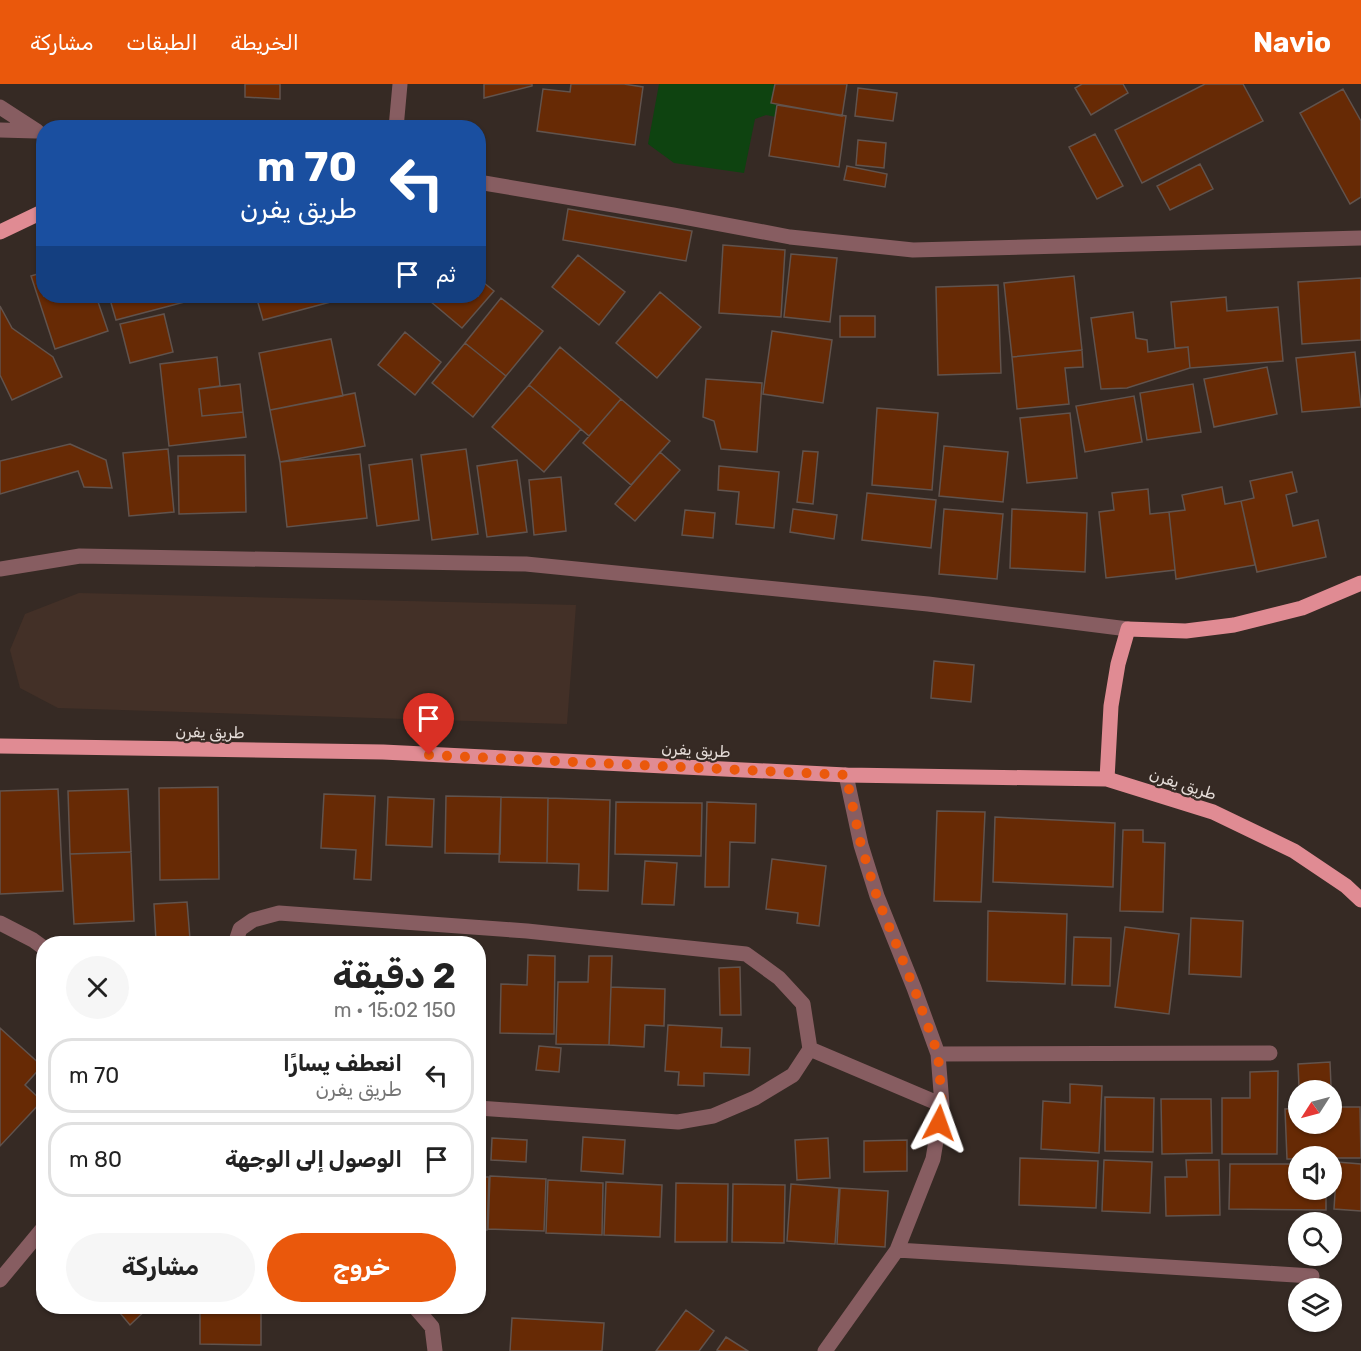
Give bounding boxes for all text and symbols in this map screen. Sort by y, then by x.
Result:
text: Navio [1253,26,1331,59]
text: مشاركة [30,30,93,55]
text: الطبقات [126,30,198,55]
text: الخريطة [231,30,299,55]
text: 70 m [257,142,357,192]
icon: left [378,144,456,222]
text: طريق يفرن [240,193,357,225]
icon: arrive [391,258,424,291]
text: ثم [436,261,456,288]
pin [403,693,454,755]
icon: arrive [412,702,445,735]
street label: طريق يفرن [175,722,245,743]
street label: طريق يفرن [661,739,731,762]
street label: طريق يفرن [1147,764,1219,805]
text: 2 دقيقة [332,954,456,997]
button: close [66,956,129,1019]
text: 150 m · 15:02 [334,998,456,1022]
text: انعطف يسارًا [283,1050,402,1077]
icon: left [420,1059,453,1092]
text: 70 m [69,1062,119,1089]
text: طريق يفرن [315,1077,402,1101]
north arrow [1288,1080,1342,1134]
map controls [1288,1080,1342,1332]
position arrow [907,1091,971,1155]
icon: arrive [420,1143,453,1176]
text: 80 m [69,1146,122,1173]
text: الوصول إلى الوجهة [225,1146,402,1173]
button: sound [1288,1146,1342,1200]
button: search [1288,1212,1342,1266]
button: مشاركة [66,1233,255,1302]
button: خروج [267,1233,456,1302]
button: layers [1288,1278,1342,1332]

